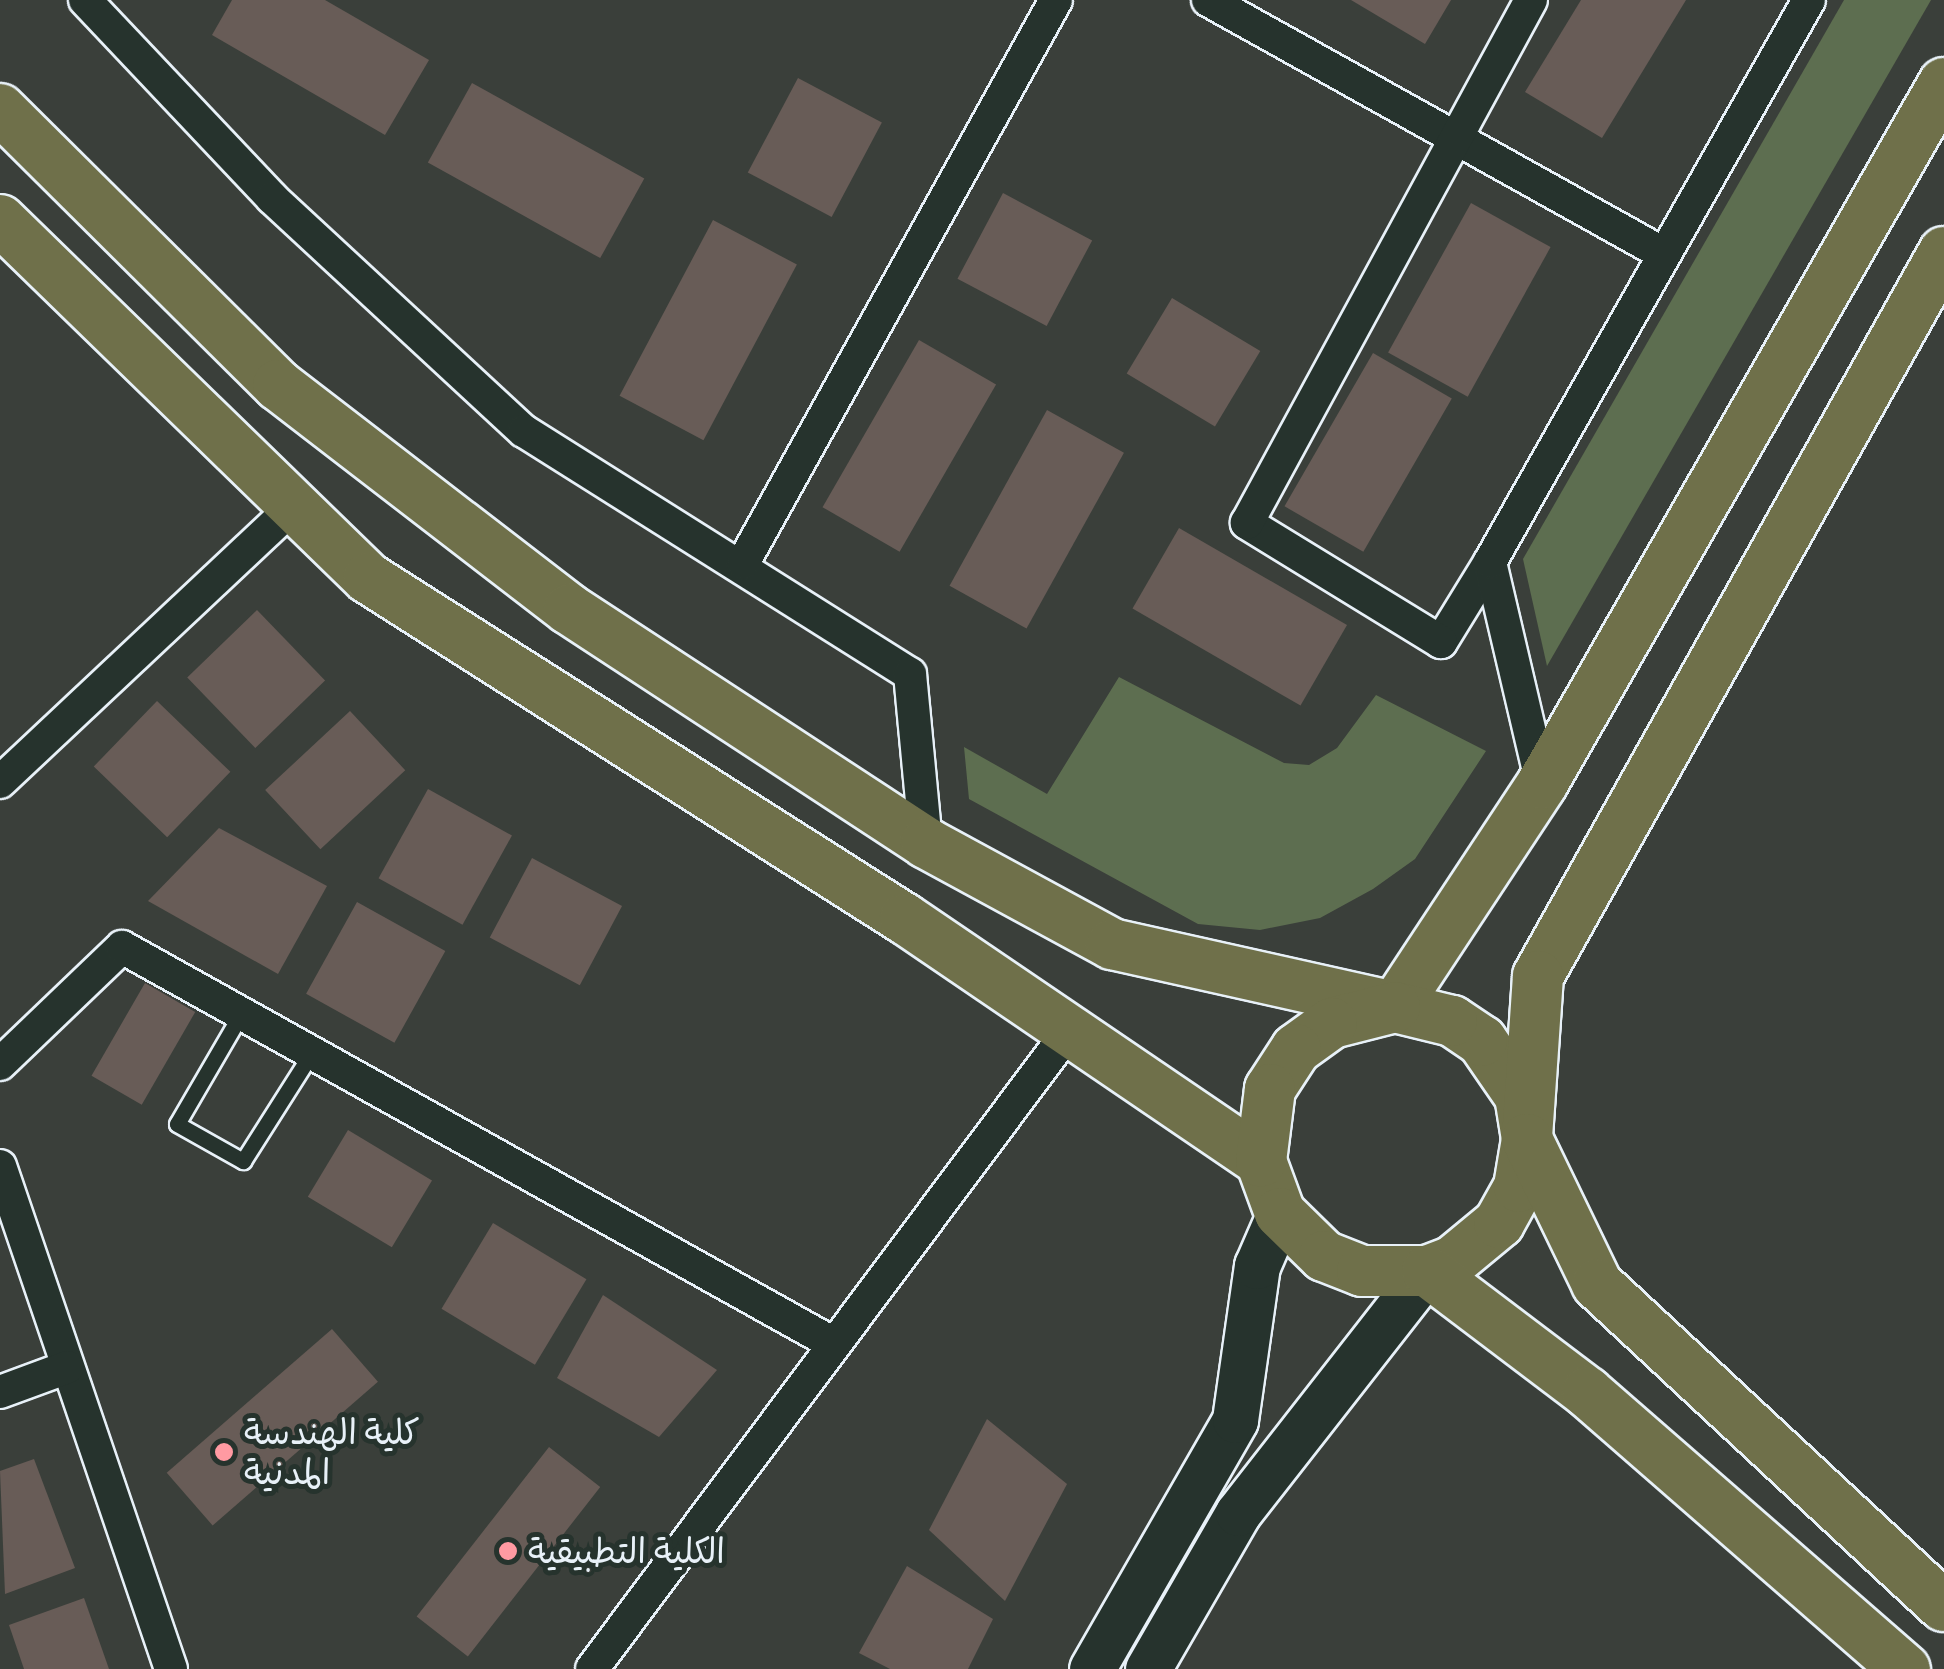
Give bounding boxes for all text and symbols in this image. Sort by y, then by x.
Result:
place label: كلية الهندسة المدنية [244,1411,420,1493]
marker: كلية الهندسة المدنية [213,1441,235,1463]
place label: الكلية التطبيقية [528,1530,725,1572]
marker: الكلية التطبيقية [497,1540,519,1562]

